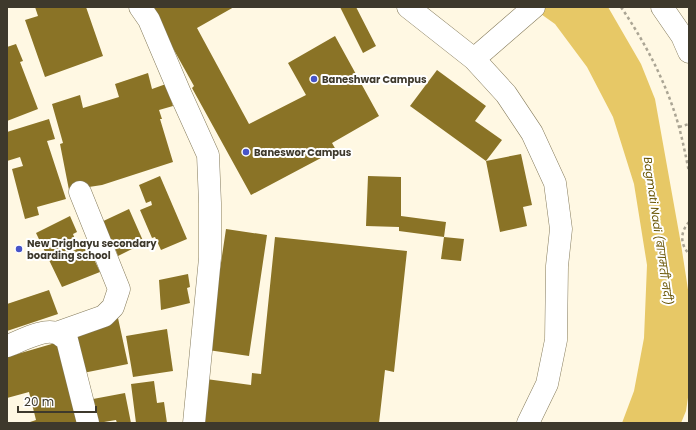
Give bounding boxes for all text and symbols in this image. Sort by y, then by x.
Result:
place label: Baneshwar Campus [322,72,427,87]
marker: Baneshwar Campus [309,74,319,84]
place label: Baneswor Campus [254,145,352,160]
marker: Baneswor Campus [241,147,251,157]
water label: Bagmati Nadi (बागमती नदी) [640,156,676,306]
place label: New Drighayu secondary boarding school [27,236,157,263]
marker: New Drighayu secondary boarding school [14,244,24,254]
scale bar [18,388,96,414]
text: 20 m [24,393,54,410]

